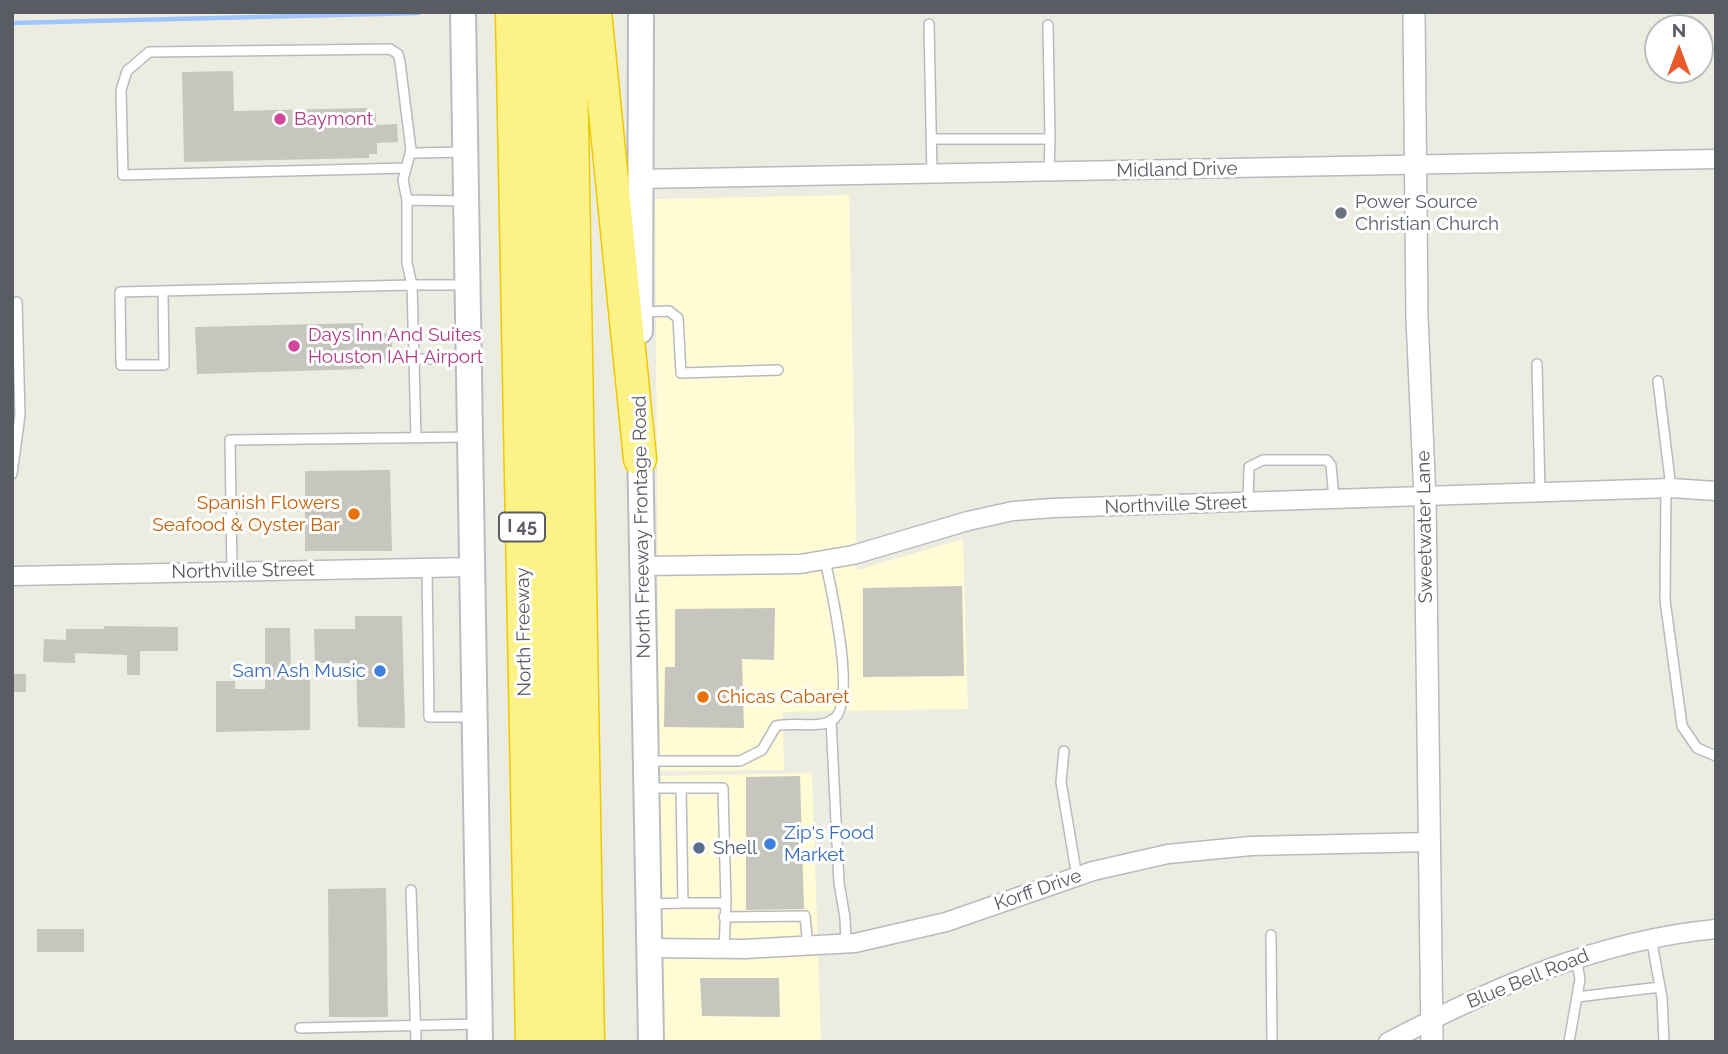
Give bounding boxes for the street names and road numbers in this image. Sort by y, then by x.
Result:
street label: Midland Drive [1116,158,1238,182]
street label: North Freeway Frontage Road [628,395,656,659]
street label: Sweetwater Lane [1412,450,1438,604]
street label: Northville Street [1104,491,1248,519]
road number: I 45 [499,512,545,542]
street label: Northville Street [171,558,315,584]
street label: North Freeway [511,567,537,697]
street label: Korff Drive [991,864,1085,916]
street label: Blue Bell Road [1464,944,1592,1014]

